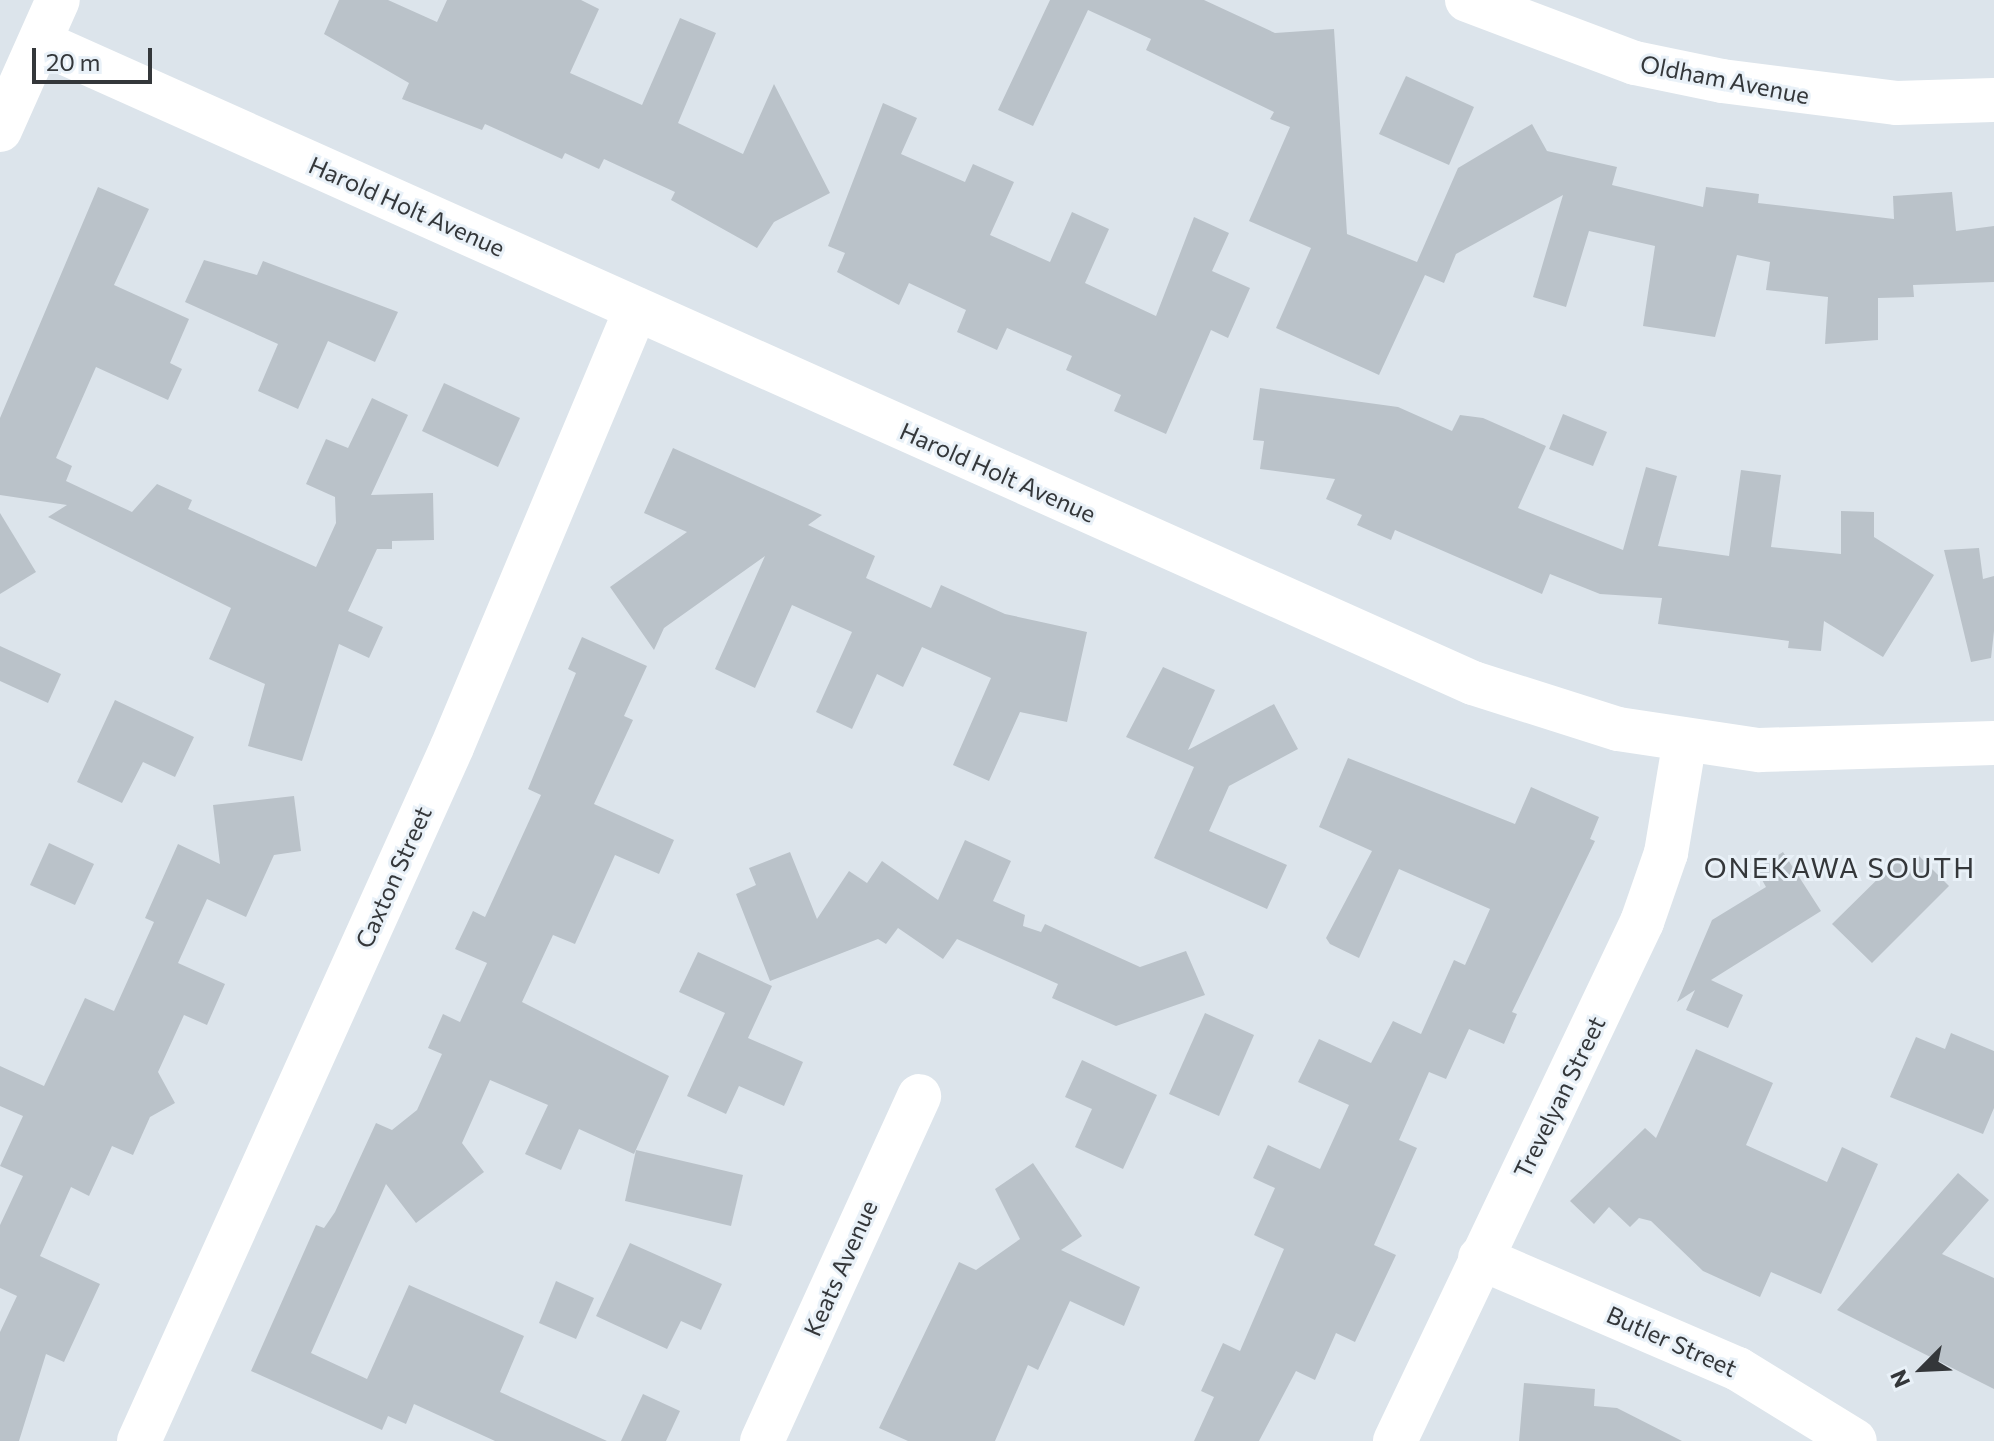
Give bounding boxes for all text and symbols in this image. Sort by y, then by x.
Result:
scale bar [36,32,156,82]
text: 20 m [46,47,100,76]
street label: Oldham Avenue [1638,49,1812,109]
street label: Harold Holt Avenue [305,150,509,262]
street label: Harold Holt Avenue [896,416,1100,528]
street label: Caxton Street [349,802,437,952]
district label: ONEKAWA SOUTH [1704,850,1976,884]
street label: Trevelyan Street [1507,1011,1611,1183]
street label: Keats Avenue [797,1196,883,1340]
street label: Butler Street [1602,1299,1742,1383]
north arrow [1882,1329,1962,1409]
text: N [1884,1366,1915,1392]

